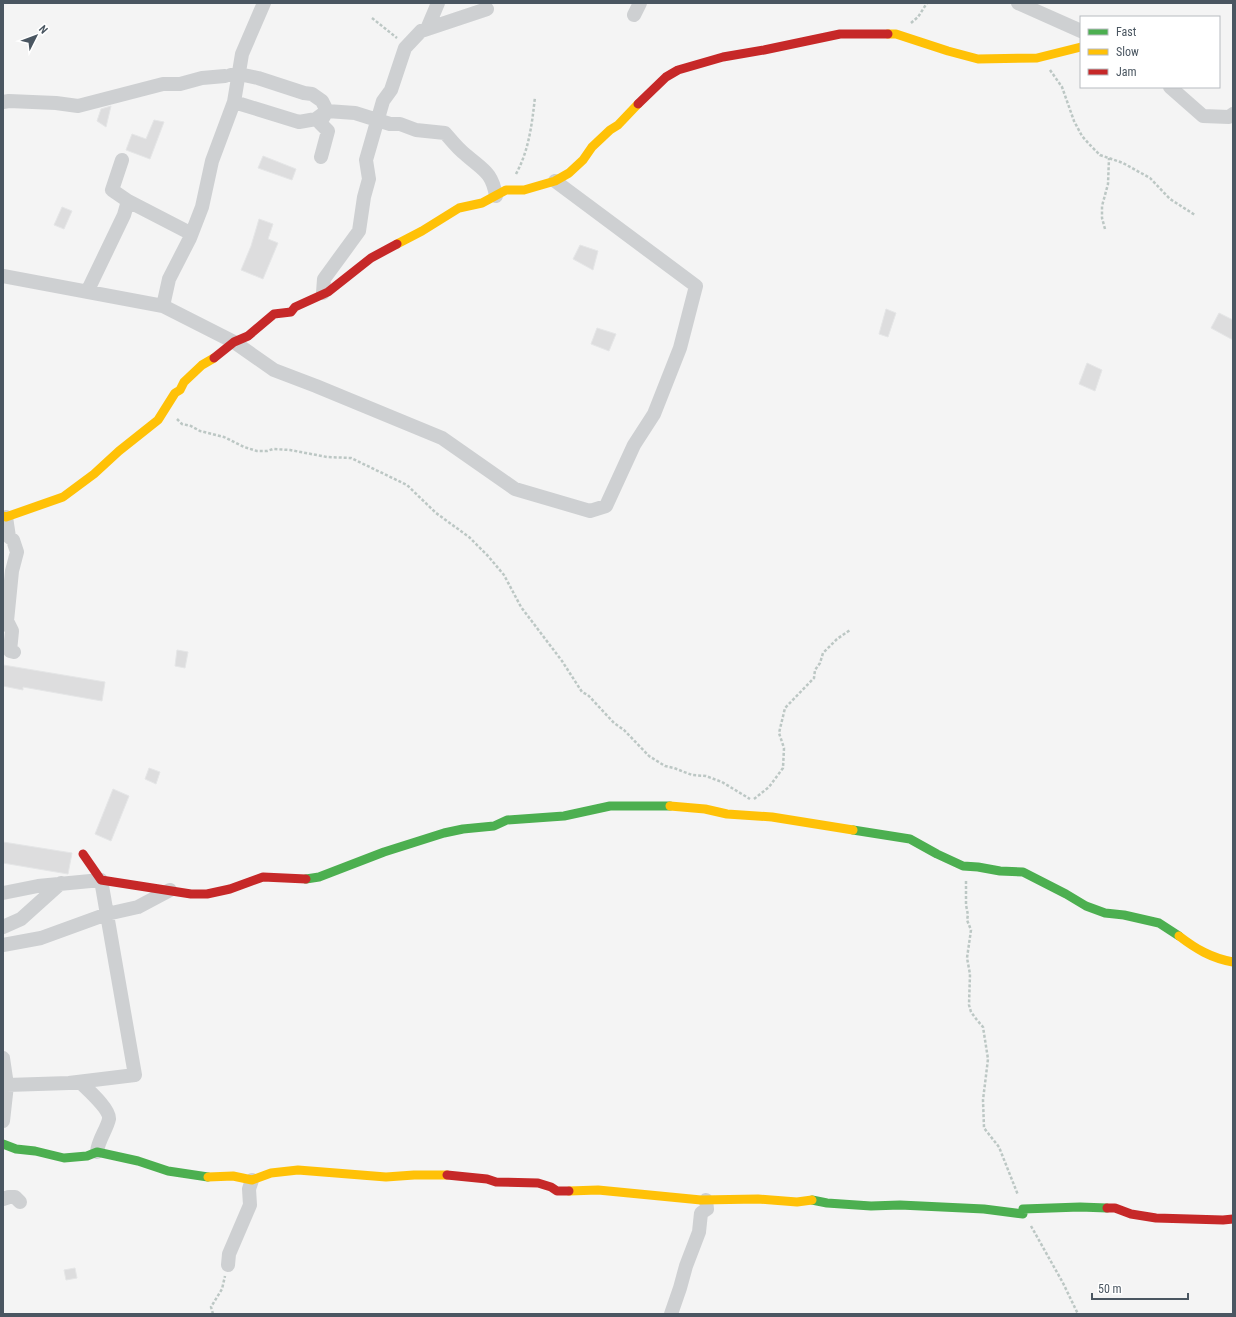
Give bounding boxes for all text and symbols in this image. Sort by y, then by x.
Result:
north arrow [16,16,56,56]
legend [1080,16,1220,88]
text: N [36,23,50,37]
text: Fast [1116,25,1137,39]
text: Slow [1116,45,1139,59]
text: Jam [1116,65,1137,79]
scale bar [1092,1275,1188,1301]
text: 50 m [1098,1282,1122,1296]

